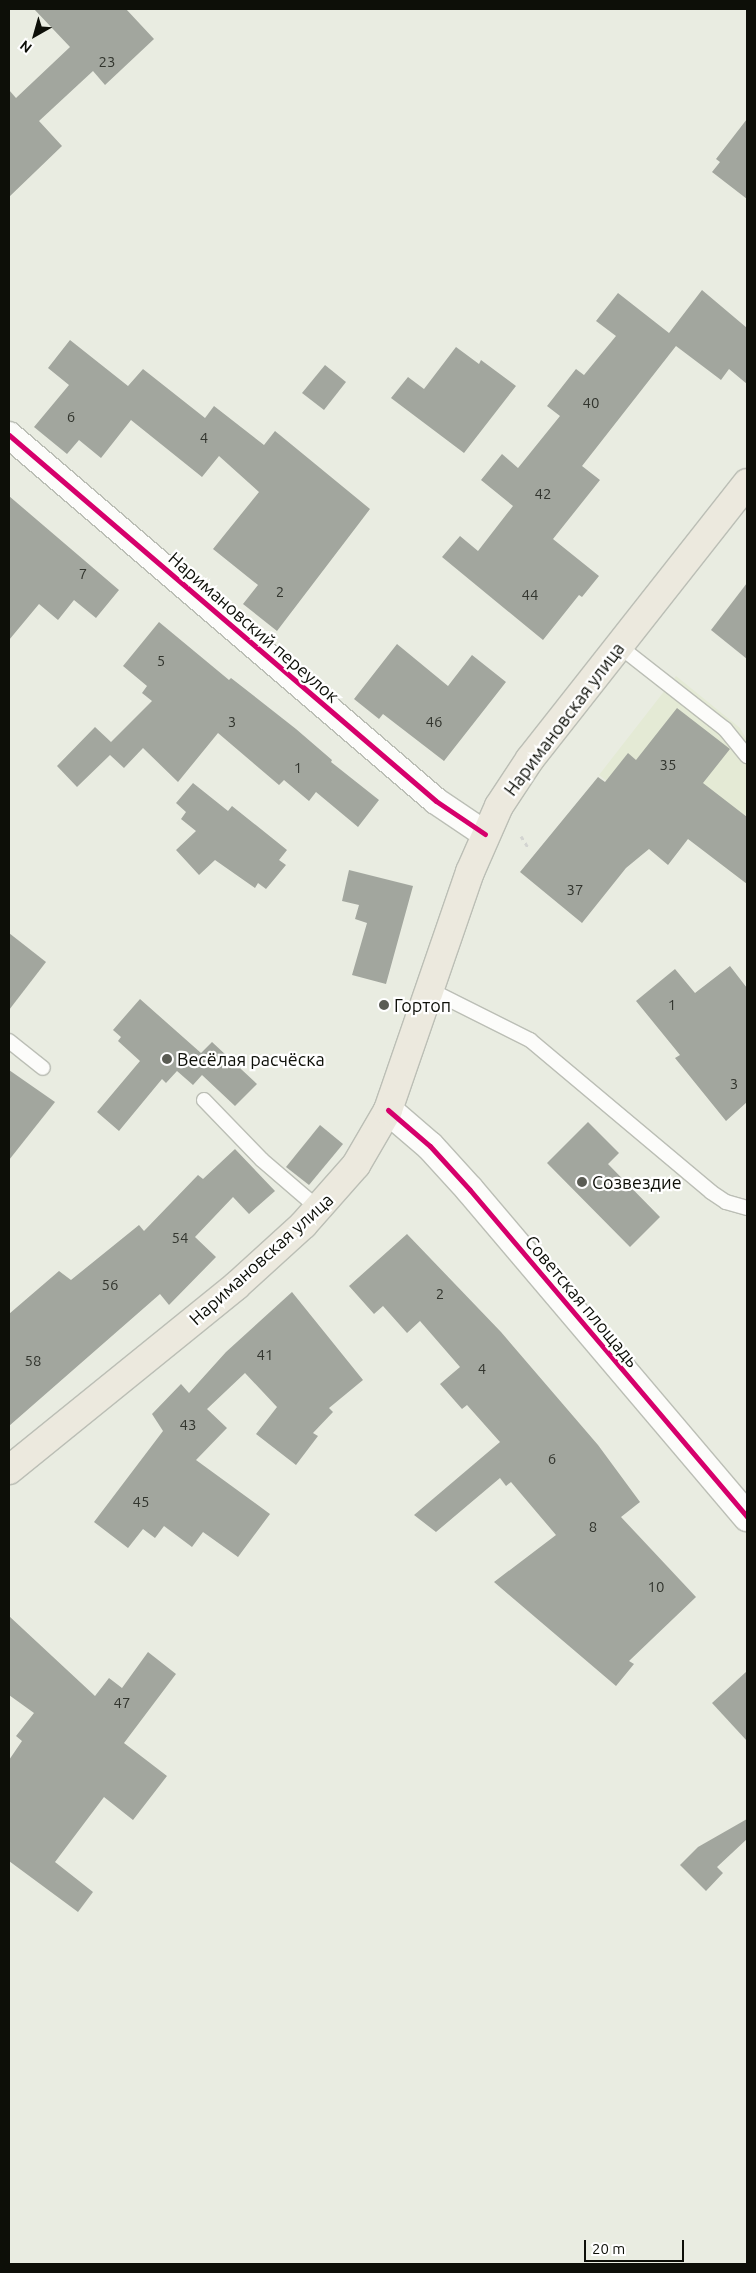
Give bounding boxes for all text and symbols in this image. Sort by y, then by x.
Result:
north arrow [10,10,60,60]
text: N [17,37,35,56]
house number: 23 [99,53,115,71]
house number: 40 [583,394,599,412]
house number: 6 [67,408,75,426]
house number: 4 [200,429,208,447]
house number: 42 [535,485,551,503]
street label: Наримановский переулок [164,547,344,707]
house number: 7 [79,565,87,583]
house number: 2 [276,583,284,601]
house number: 44 [522,586,538,604]
street label: Наримановская улица [499,638,629,800]
house number: 5 [157,652,165,670]
house number: 3 [228,713,236,731]
house number: 46 [426,713,442,731]
house number: 35 [660,756,676,774]
house number: 1 [294,759,302,777]
house number: 37 [567,881,583,899]
place label: Гортоп [394,994,451,1016]
house number: 1 [668,996,676,1014]
marker: Гортоп [378,999,390,1011]
place label: Весёлая расчёска [177,1048,325,1070]
marker: Весёлая расчёска [161,1053,173,1065]
house number: 3 [730,1075,738,1093]
place label: Созвездие [592,1171,682,1193]
marker: Созвездие [576,1176,588,1188]
street label: Наримановская улица [185,1189,337,1329]
house number: 54 [172,1229,188,1247]
street label: Советская площадь [521,1231,643,1371]
house number: 56 [102,1276,118,1294]
house number: 2 [436,1285,444,1303]
house number: 41 [257,1346,273,1364]
house number: 58 [25,1352,41,1370]
house number: 4 [478,1360,486,1378]
house number: 43 [180,1416,196,1434]
house number: 6 [548,1450,556,1468]
house number: 45 [133,1493,149,1511]
house number: 8 [589,1518,597,1536]
house number: 10 [648,1578,664,1596]
house number: 47 [114,1694,130,1712]
scale bar [586,2230,686,2262]
text: 20 m [592,2240,625,2257]

